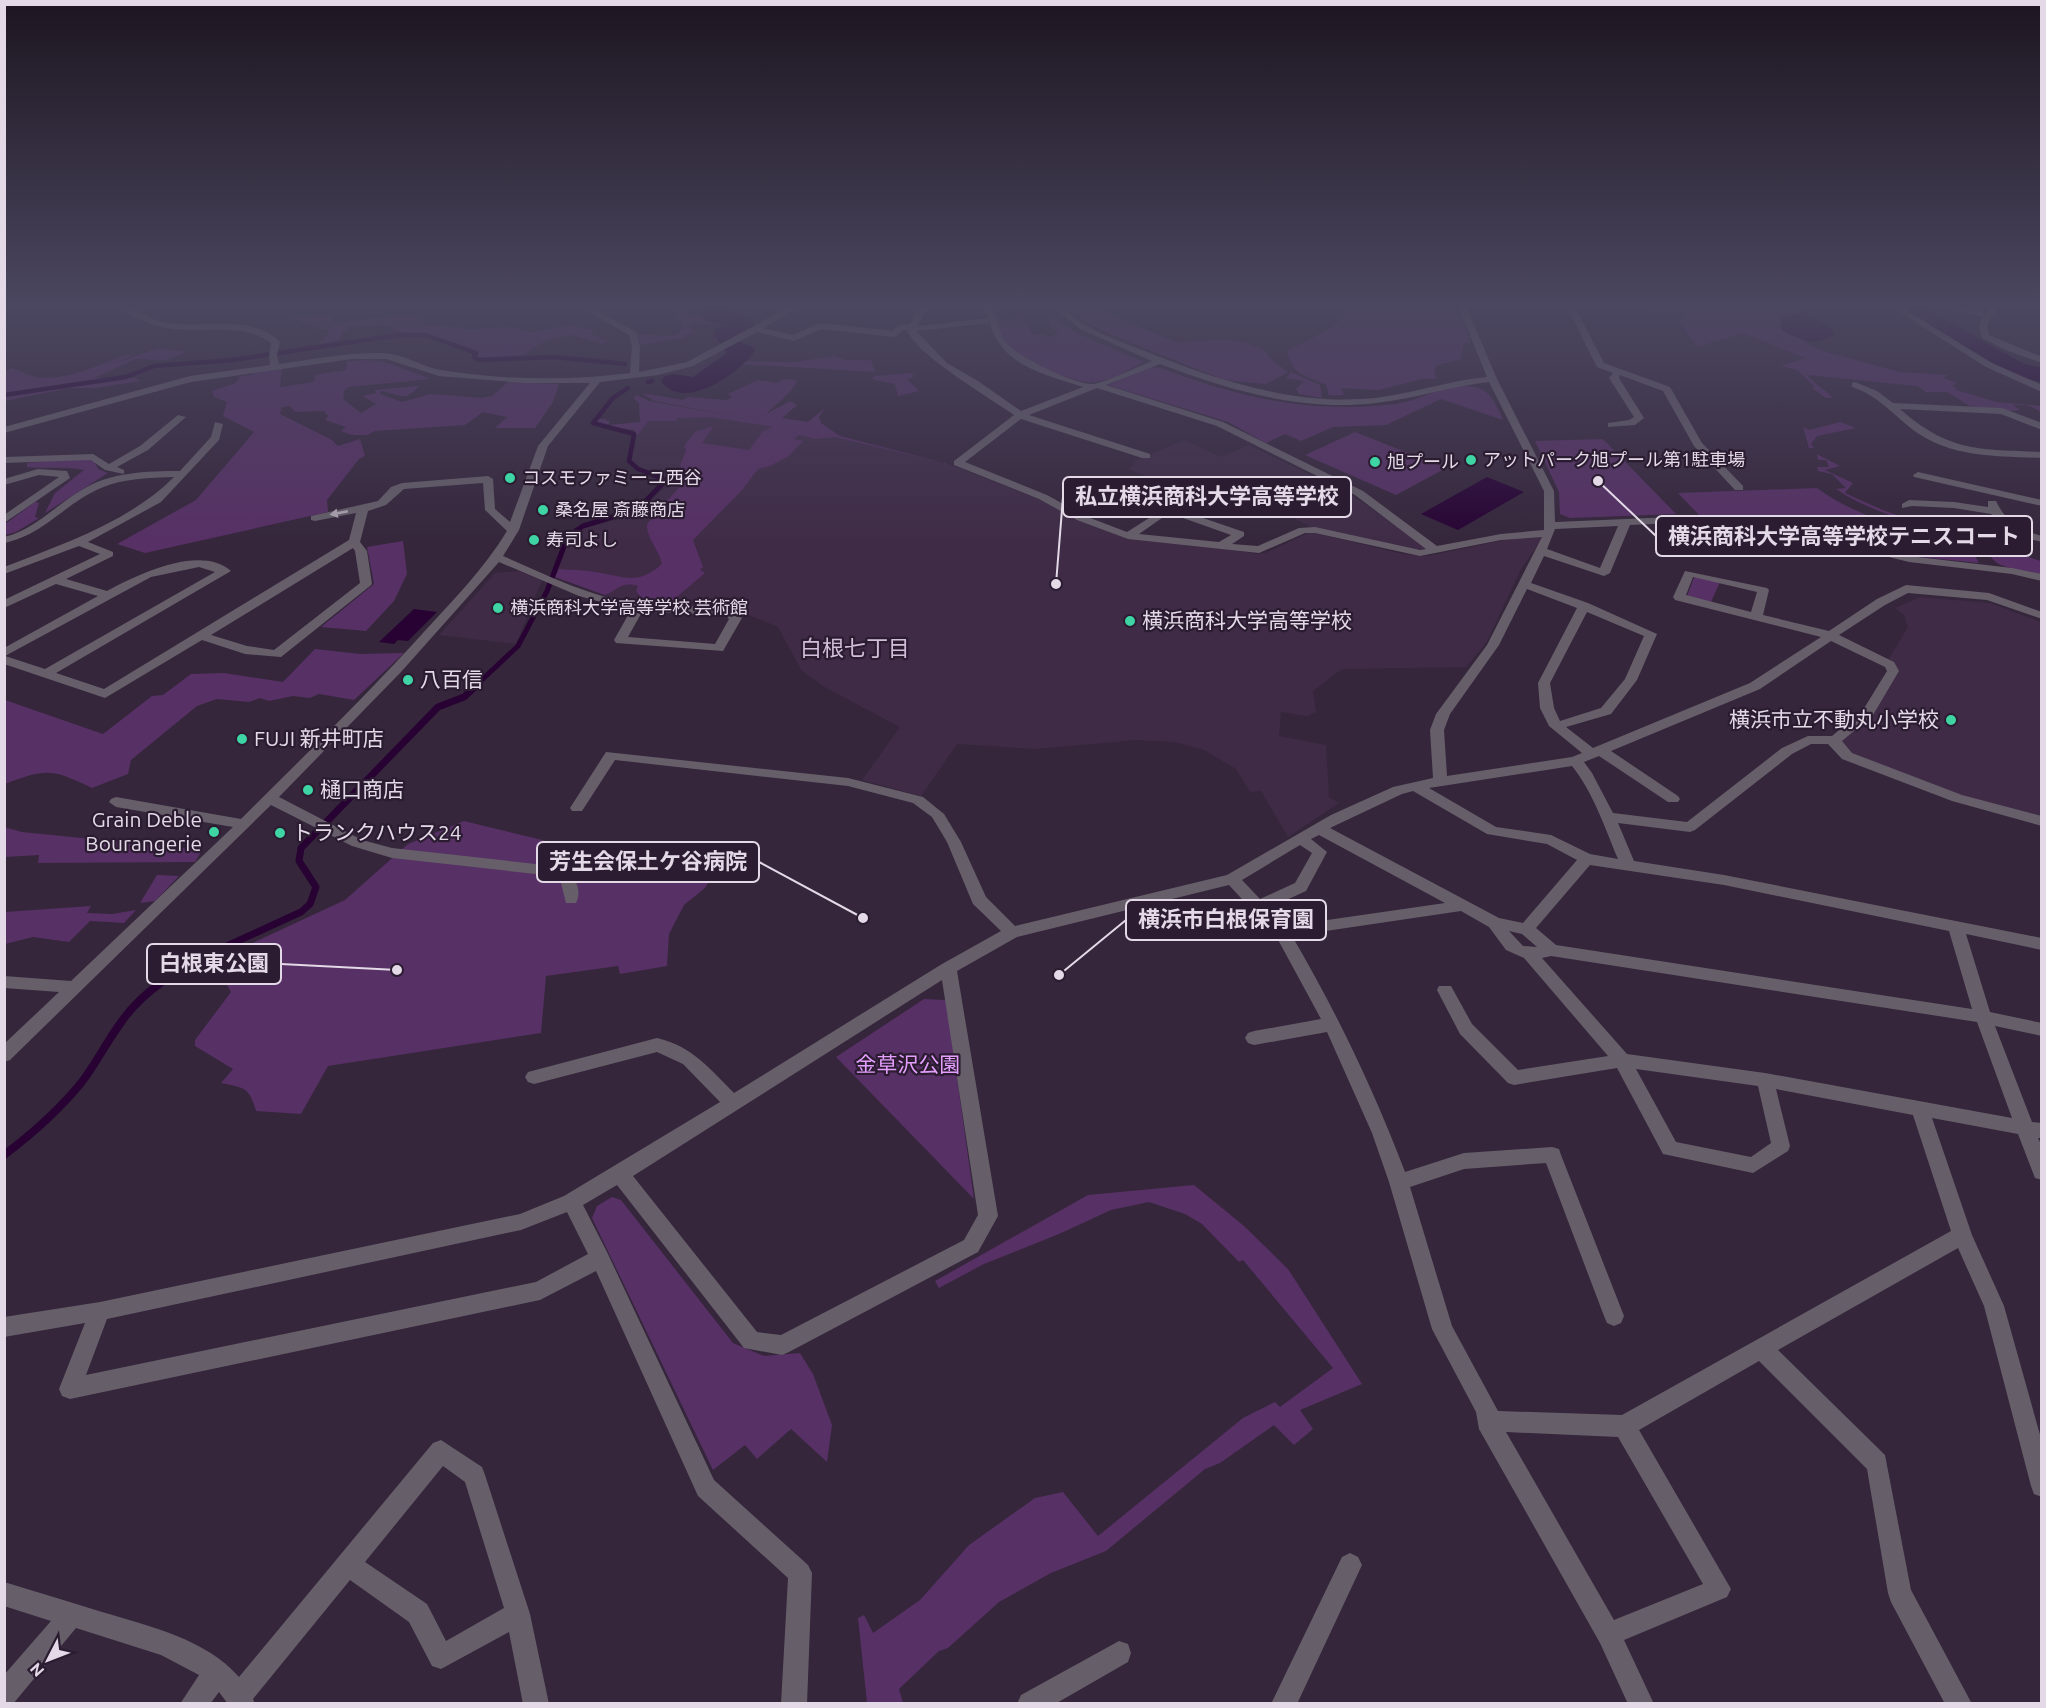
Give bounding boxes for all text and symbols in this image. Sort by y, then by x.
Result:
place label: アットパーク旭プール第1駐車場 [1483,449,1745,469]
place label: 旭プール [1387,451,1459,471]
marker: アットパーク旭プール第1駐車場 [1464,453,1478,467]
marker: 旭プール [1368,455,1382,469]
place label: コスモファミーユ西谷 [522,467,702,487]
marker: コスモファミーユ西谷 [503,471,517,485]
callout: 私立横浜商科大学高等学校 [1063,477,1351,517]
text: 私立横浜商科大学高等学校 [1075,483,1339,508]
place label: 桑名屋 斎藤商店 [555,499,685,519]
marker: 桑名屋 斎藤商店 [536,503,550,517]
one-way arrow [329,509,348,518]
callout: 横浜商科大学高等学校テニスコート [1656,516,2032,556]
text: 横浜商科大学高等学校テニスコート [1668,523,2020,548]
place label: 寿司よし [546,529,618,549]
marker: 寿司よし [527,533,541,547]
place label: 横浜商科大学高等学校 芸術館 [510,597,748,617]
marker: 横浜商科大学高等学校 芸術館 [491,601,505,615]
place label: 横浜商科大学高等学校 [1142,608,1352,632]
marker: 横浜商科大学高等学校 [1123,614,1137,628]
district label: 白根七丁目 [800,635,910,660]
place label: 八百信 [420,667,483,691]
marker: 八百信 [401,673,415,687]
place label: 横浜市立不動丸小学校 [1729,707,1939,731]
marker: 横浜市立不動丸小学校 [1944,713,1958,727]
place label: FUJI 新井町店 [254,726,384,750]
marker: FUJI 新井町店 [235,732,249,746]
place label: 樋口商店 [320,777,404,801]
marker: 樋口商店 [301,783,315,797]
place label: Grain Deble Bourangerie [85,807,202,855]
place label: トランクハウス24 [292,820,462,844]
marker: Grain Deble Bourangerie [207,825,221,839]
marker: トランクハウス24 [273,826,287,840]
callout: 芳生会保土ケ谷病院 [537,842,759,882]
text: 芳生会保土ケ谷病院 [549,848,747,873]
callout: 横浜市白根保育園 [1126,900,1326,940]
text: 横浜市白根保育園 [1138,906,1314,931]
callout: 白根東公園 [147,944,281,984]
text: 白根東公園 [159,950,269,975]
park label: 金草沢公園 [856,1052,961,1076]
north arrow [18,1630,78,1690]
text: N [26,1660,48,1680]

